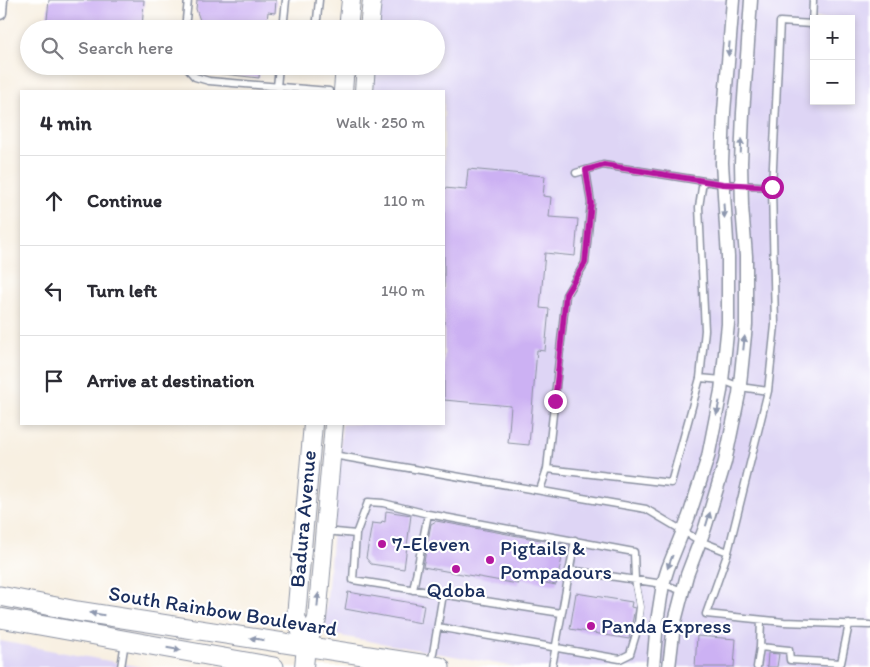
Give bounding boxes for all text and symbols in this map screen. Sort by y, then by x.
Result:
map controls [810,15,855,105]
button: + [810,15,855,60]
search box [20,20,445,75]
icon: search [38,34,66,62]
text: Search here [78,36,173,59]
one-way arrow [725,41,733,57]
button: − [810,60,855,105]
text: 4 min [40,110,92,135]
text: Walk · 250 m [336,113,425,132]
one-way arrow [738,138,746,154]
route start [761,176,784,199]
icon: ahead [40,187,68,215]
text: Continue [87,189,162,212]
text: 110 m [383,191,425,210]
one-way arrow [720,203,728,219]
icon: left [40,277,68,305]
text: Turn left [87,279,157,302]
text: 140 m [381,281,425,300]
one-way arrow [740,335,748,351]
icon: arrive [40,367,68,395]
text: Arrive at destination [87,369,254,392]
route end [544,390,567,413]
one-way arrow [714,400,722,415]
street label: Badura Avenue [284,449,321,589]
one-way arrow [704,511,712,526]
place label: 7-Eleven [392,531,470,556]
place label: Pigtails & Pompadours [500,535,612,584]
marker: 7-Eleven [376,538,388,550]
marker: Pigtails & Pompadours [484,554,496,566]
one-way arrow [666,555,673,570]
marker: Qdoba [450,563,462,575]
place label: Qdoba [427,577,485,602]
street label: South Rainbow Boulevard [107,580,340,641]
one-way arrow [315,592,323,608]
one-way arrow [88,610,104,618]
place label: Panda Express [601,613,731,638]
marker: Panda Express [585,620,597,632]
one-way arrow [249,635,265,643]
one-way arrow [166,646,182,654]

